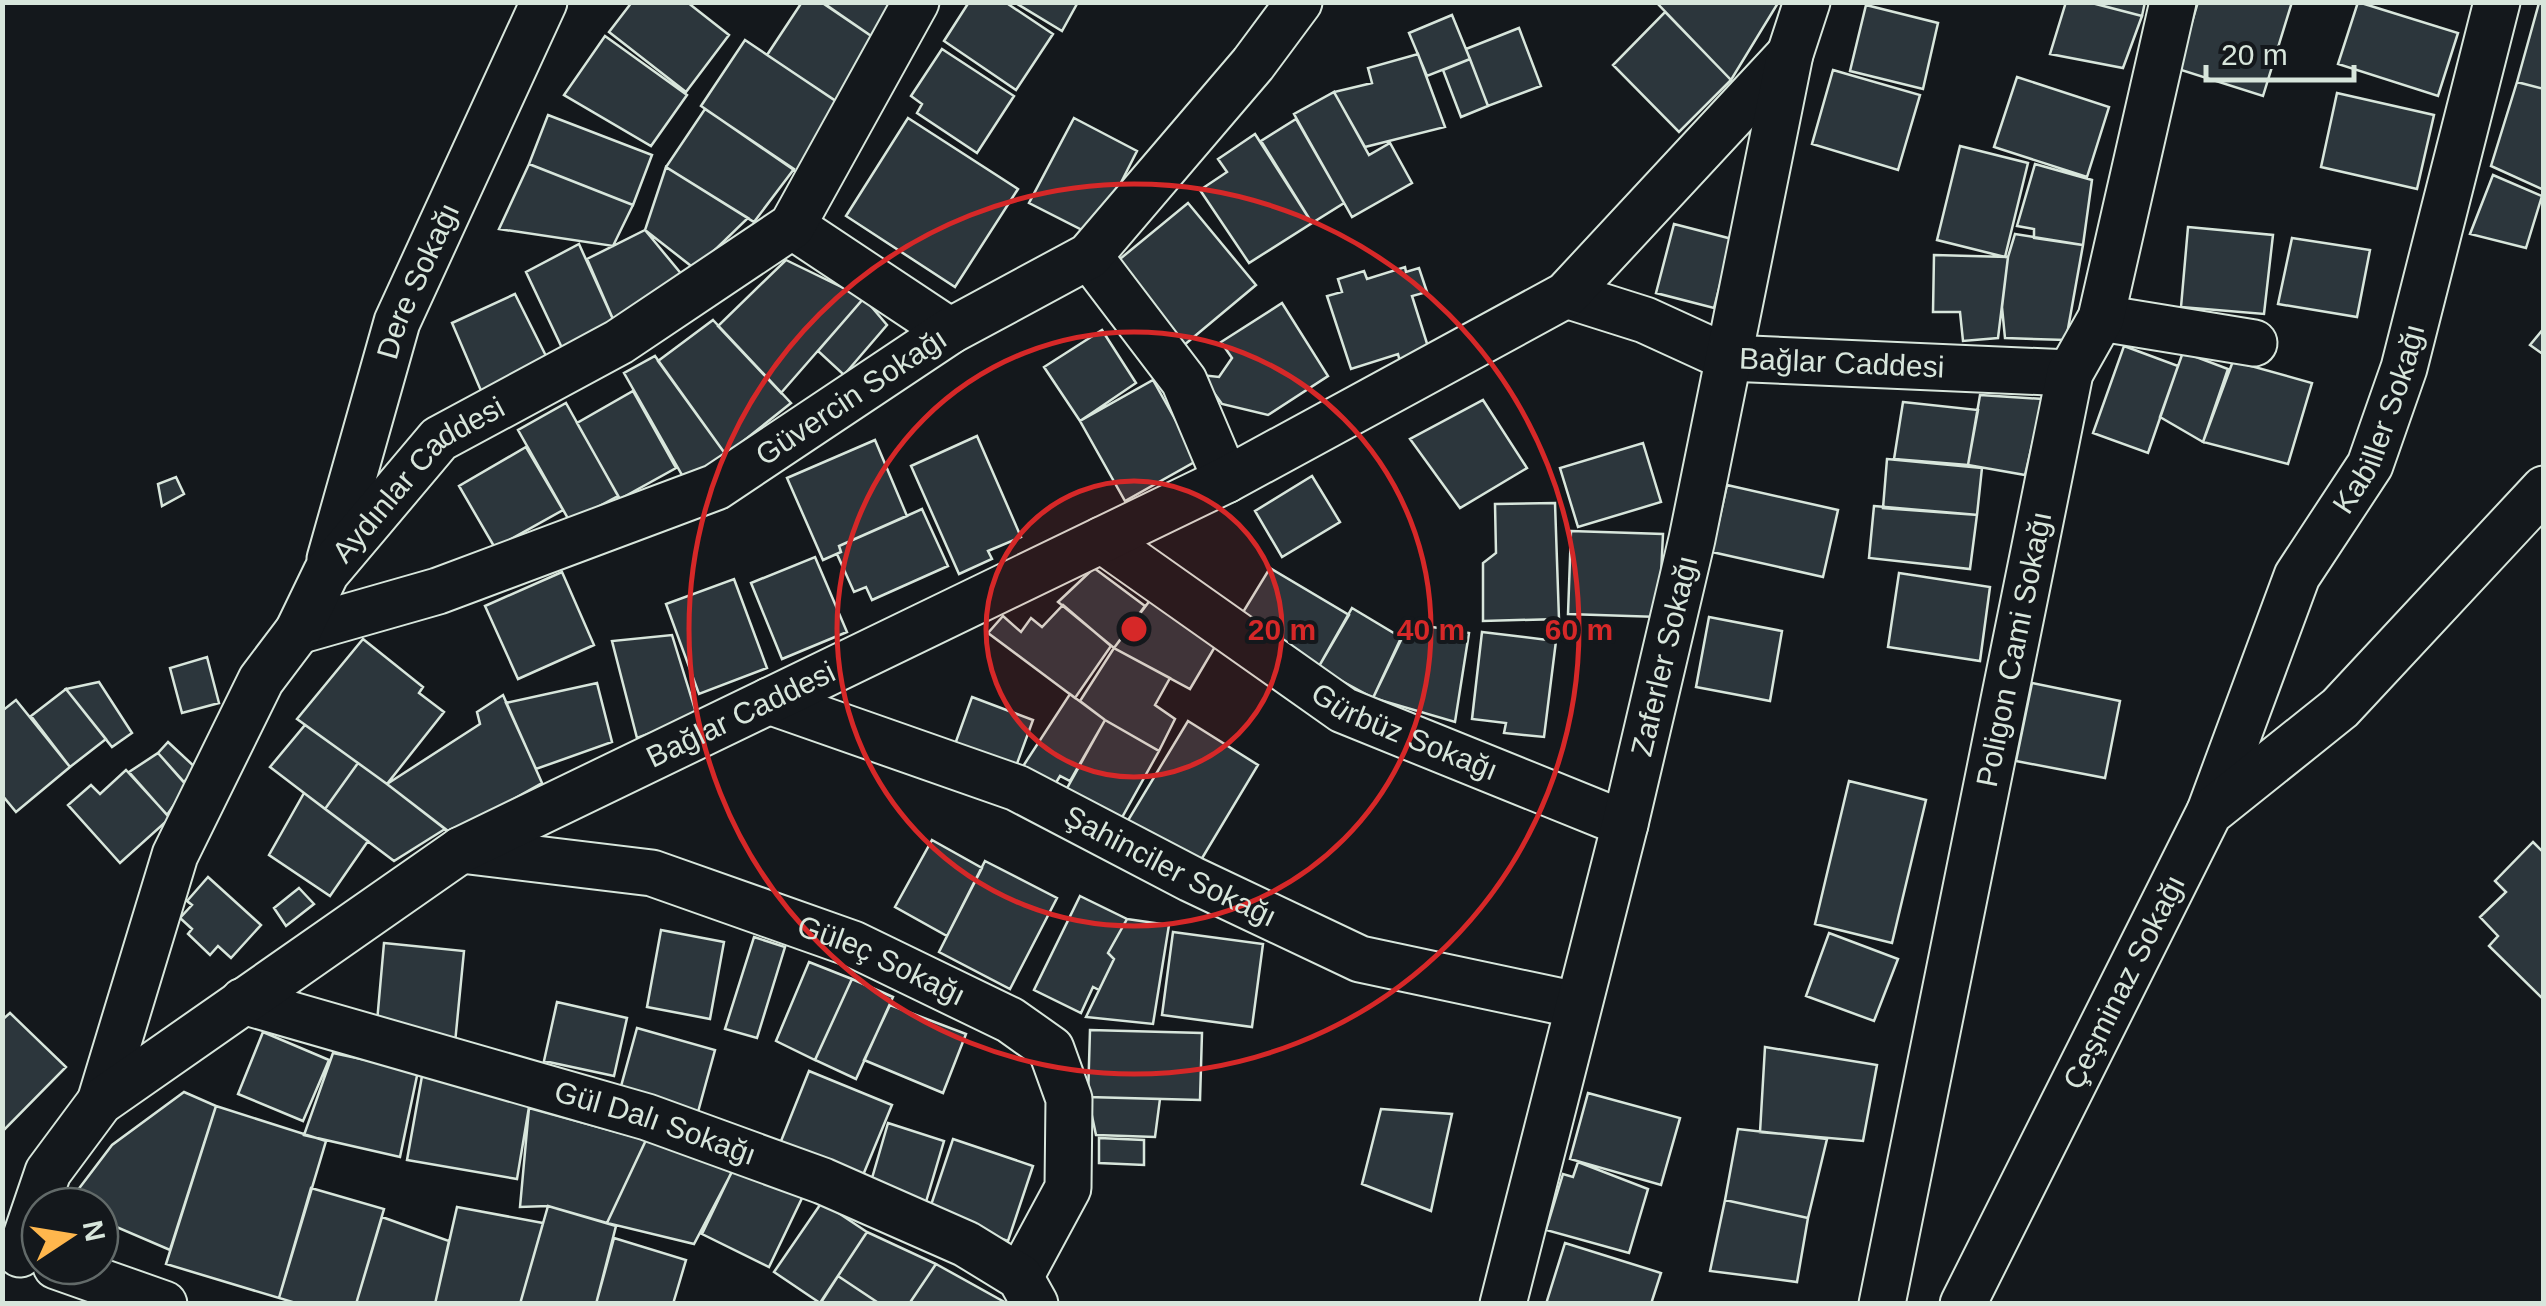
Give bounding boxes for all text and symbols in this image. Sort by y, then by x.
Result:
scale bar [2206,20,2354,82]
text: 20 m [2221,38,2288,71]
street label: Dere Sokağı [370,198,465,363]
street label: Kabiller Sokağı [2326,320,2431,519]
street label: Güvercin Sokağı [750,321,952,472]
street label: Bağlar Caddesi [1739,342,1945,383]
street label: Aydınlar Caddesi [325,390,510,569]
street label: Poligon Cami Sokağı [1970,508,2058,790]
street label: Zaferler Sokağı [1625,552,1704,759]
centre of rings [1116,611,1152,647]
text: 20 m [1248,613,1316,646]
text: 40 m [1397,613,1465,646]
text: 60 m [1545,613,1613,646]
street label: Bağlar Caddesi [641,655,840,774]
street label: Gürbüz Sokağı [1305,676,1502,787]
street label: Şahinciler Sokağı [1059,799,1282,933]
street label: Çeşminaz Sokağı [2056,869,2191,1094]
street label: Güleç Sokağı [793,909,971,1012]
street label: Gül Dalı Sokağı [551,1074,761,1171]
north arrow [20,1186,120,1286]
text: N [77,1218,111,1244]

